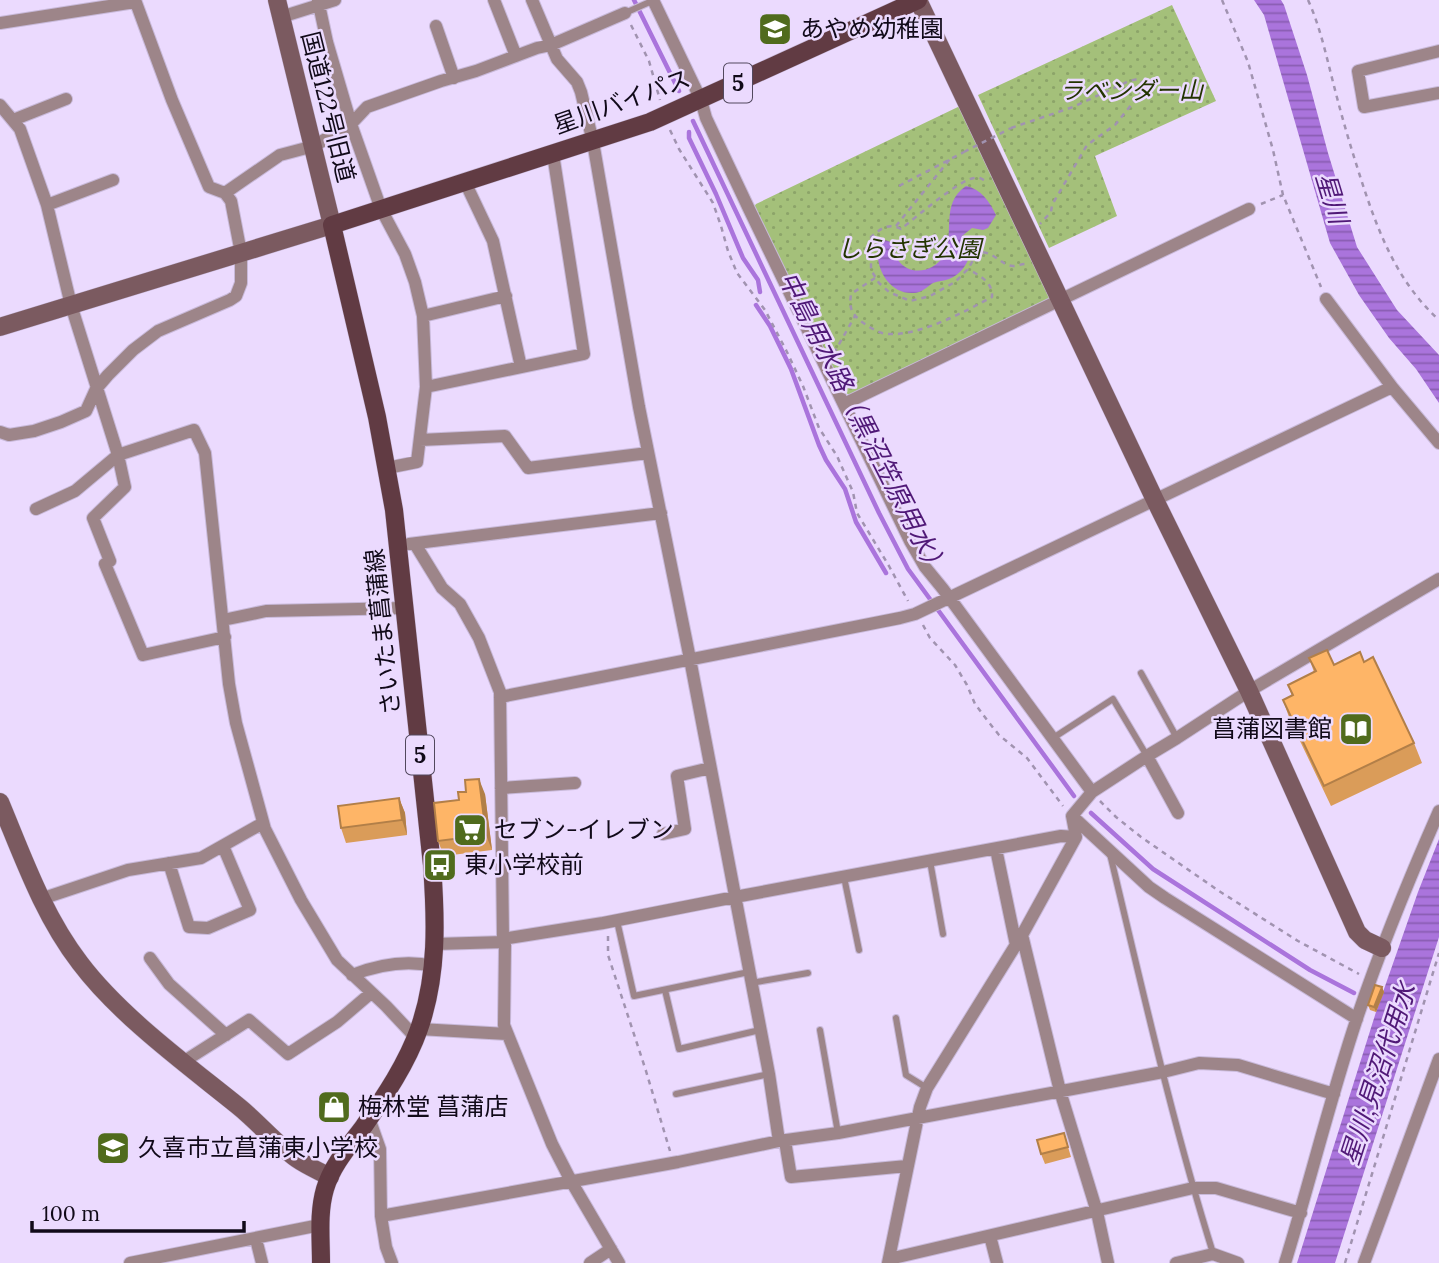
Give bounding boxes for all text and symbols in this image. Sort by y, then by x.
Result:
school or university icon: あやめ幼稚園 [756,10,794,48]
place label: あやめ幼稚園 [800,13,944,44]
street label: 国道122号旧道 [295,28,362,186]
street label: 星川バイパス [549,62,695,141]
road number: 5 [724,64,752,102]
park label: ラベンダー山 [1059,75,1205,106]
water label: 星川 [1309,168,1357,230]
park label: しらさぎ公園 [837,233,984,264]
water label: 中島用水路（黒沼笠原用水） [772,266,955,582]
street label: さいたま菖蒲線 [358,547,407,717]
library icon: 菖蒲図書館 [1337,710,1375,748]
place label: 菖蒲図書館 [1212,713,1332,744]
road number: 5 [406,736,434,775]
supermarket icon: セブン-イレブン [451,811,489,849]
place label: セブン-イレブン [494,814,674,845]
bus stop icon: 東小学校前 [421,846,459,884]
place label: 東小学校前 [464,849,584,880]
water label: 星川;見沼代用水 [1333,976,1423,1169]
shop icon: 梅林堂 菖蒲店 [315,1088,353,1126]
place label: 梅林堂 菖蒲店 [358,1091,508,1122]
school or university icon: 久喜市立菖蒲東小学校 [94,1129,132,1167]
place label: 久喜市立菖蒲東小学校 [138,1132,378,1163]
scale bar [32,1190,243,1234]
text: 100 m [42,1200,100,1227]

